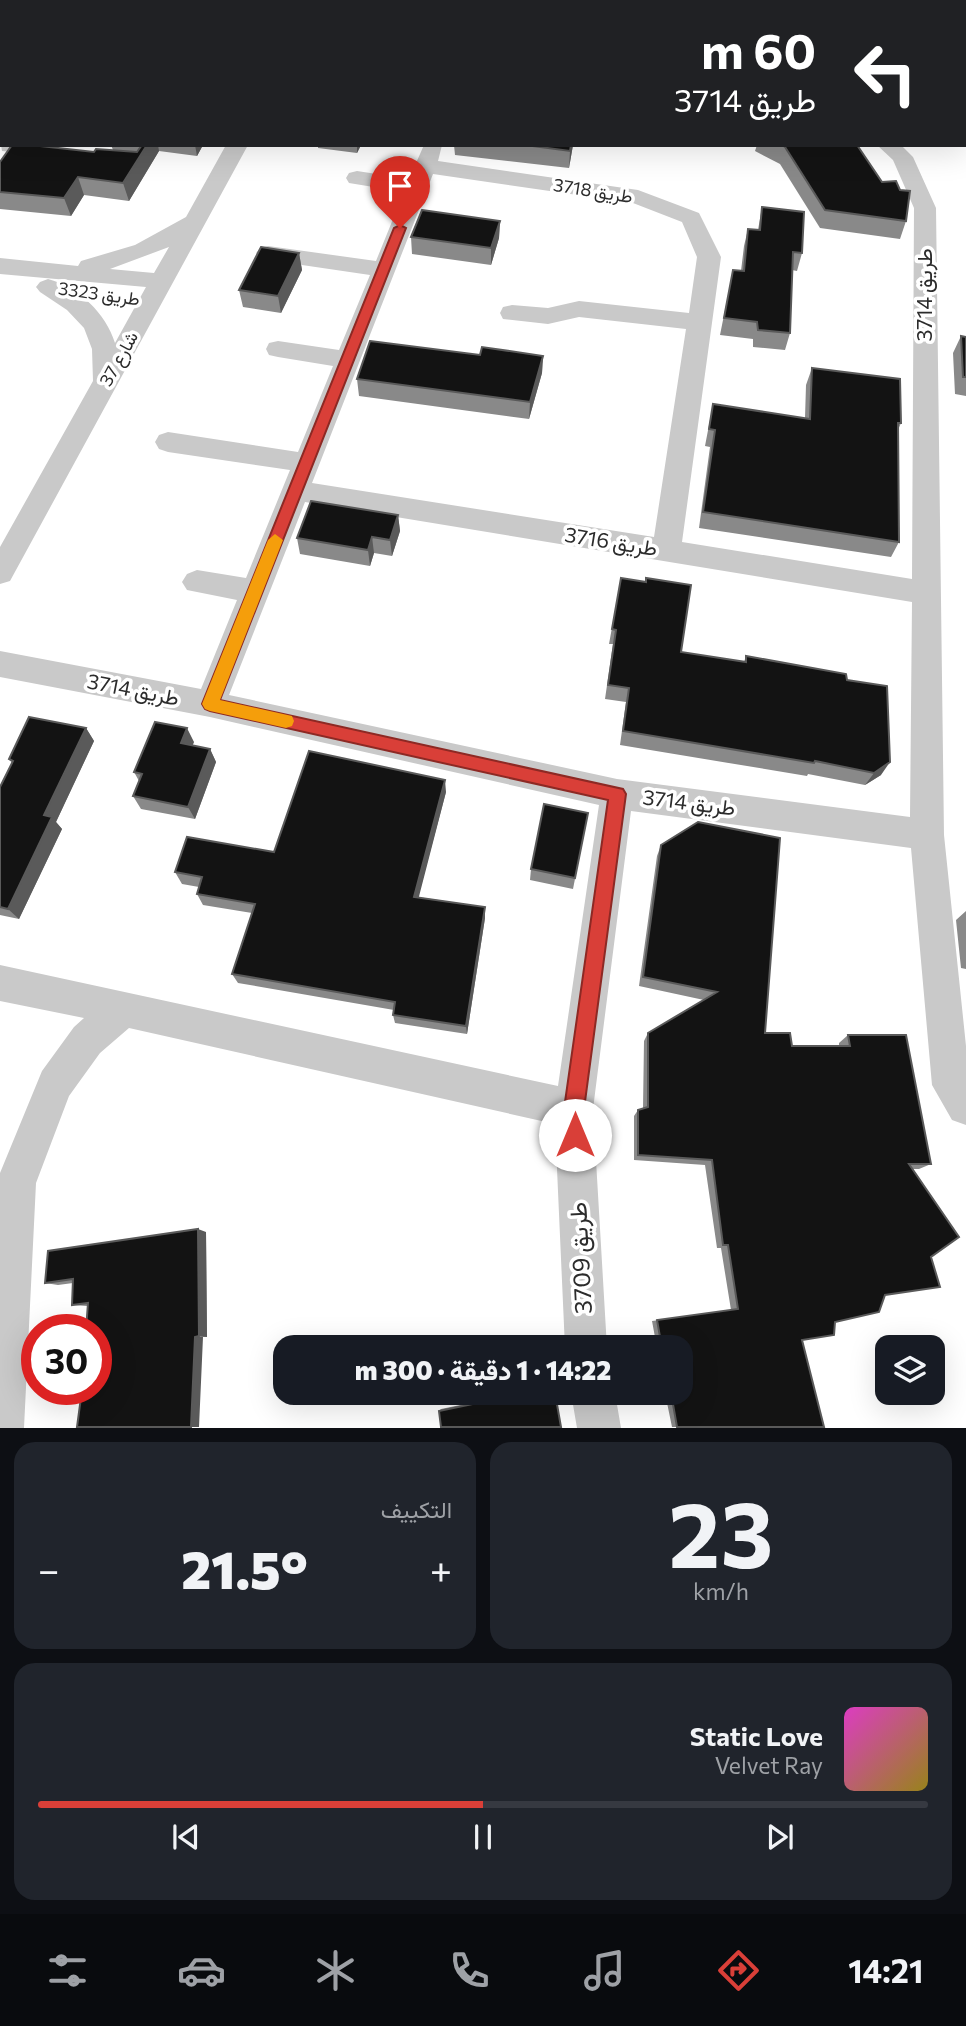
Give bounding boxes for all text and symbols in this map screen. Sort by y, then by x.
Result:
text: 60 m [701,19,816,79]
icon: left [840,28,931,119]
text: طريق 3714 [674,79,816,119]
pin [370,156,430,228]
icon: arrive [381,167,419,205]
street label: طريق 3718 [552,173,634,208]
street label: طريق 3714 [911,248,938,342]
street label: طريق 3323 [57,276,141,311]
street label: شارع 37 [94,327,144,391]
street label: طريق 3716 [563,521,659,562]
street label: طريق 3714 [85,667,181,712]
street label: طريق 3714 [641,783,737,822]
position arrow [538,1098,612,1172]
street label: طريق 3709 [562,1201,599,1315]
speed limit sign: 30 [21,1314,112,1405]
map controls [875,1335,945,1405]
button: layers [875,1335,945,1405]
text: 14:22 · 1 دقيقة · 300 m [355,1354,611,1385]
text: 23 [669,1475,773,1587]
text: التكييف [381,1495,452,1523]
text: 21.5° [181,1536,308,1600]
text: − [38,1545,60,1592]
text: + [430,1545,452,1592]
text: km/h [693,1577,749,1605]
text: Static Love [690,1720,823,1751]
text: Velvet Ray [715,1751,823,1779]
icon: previous [167,1818,205,1856]
icon: pause [464,1818,502,1856]
icon: next [761,1818,799,1856]
icon: filters [43,1946,92,1995]
icon: car [177,1946,226,1995]
icon: climate [311,1946,360,1995]
icon: phone [445,1946,494,1995]
icon: music [580,1946,629,1995]
icon: directions [714,1946,763,1995]
text: 14:21 [848,1950,923,1990]

